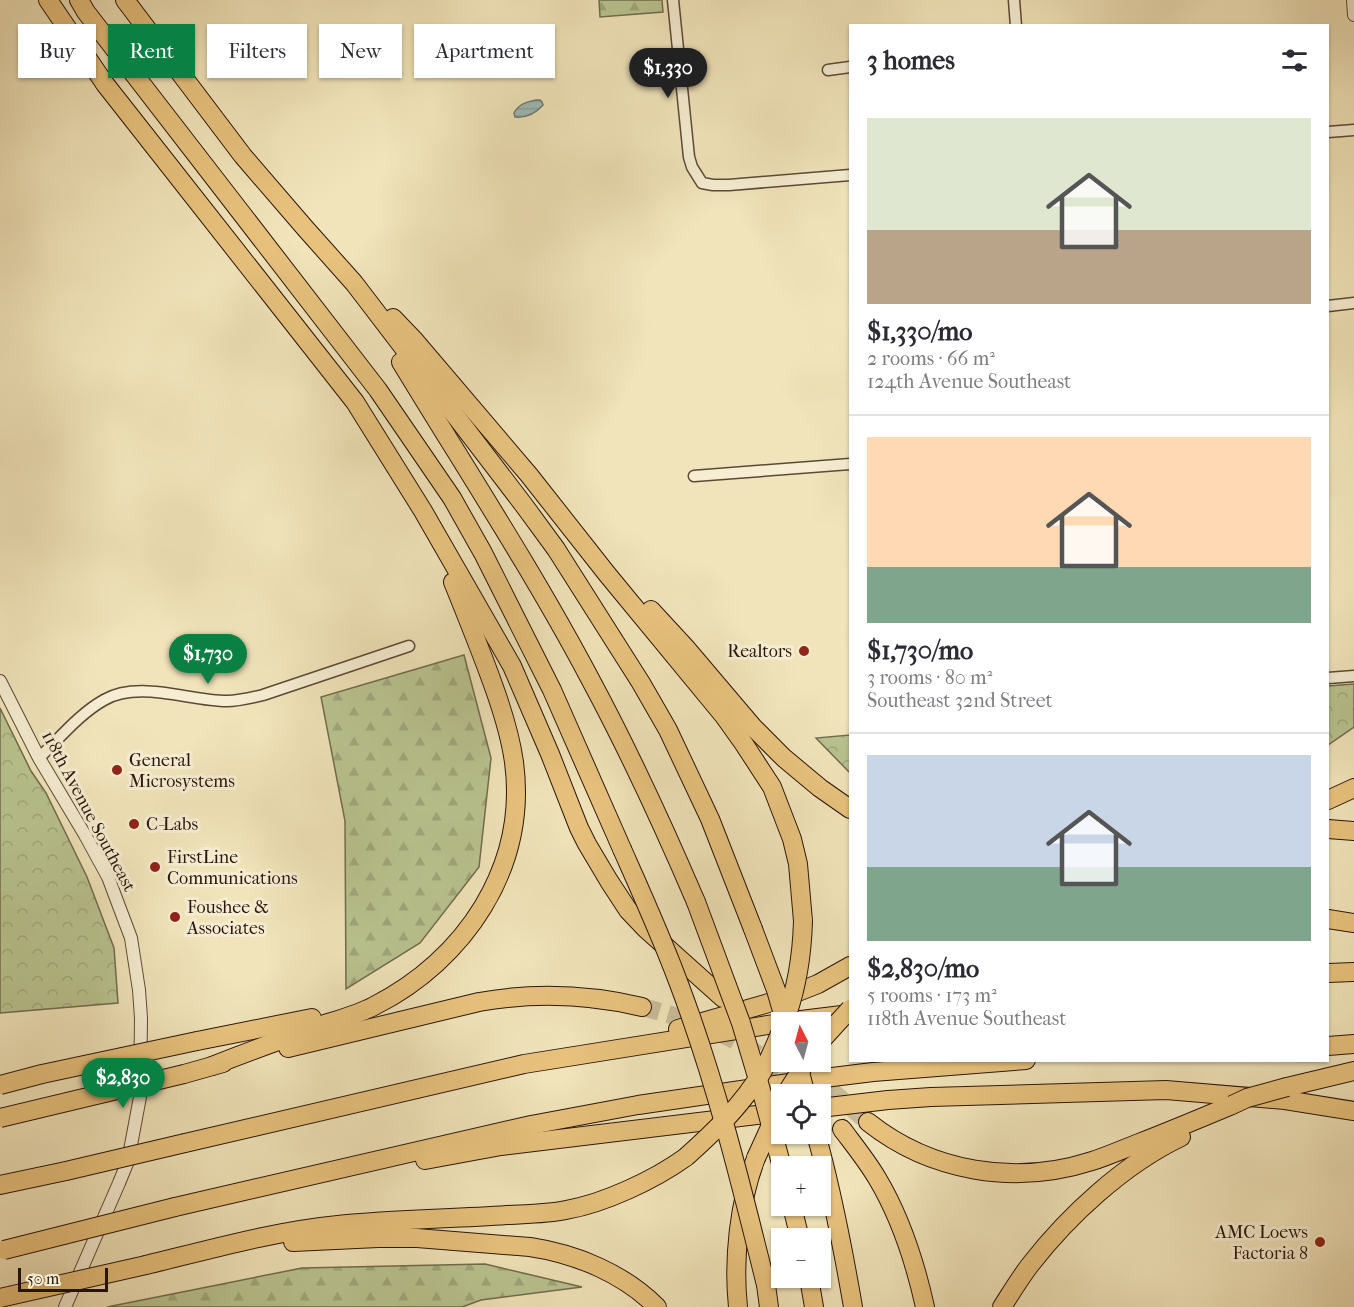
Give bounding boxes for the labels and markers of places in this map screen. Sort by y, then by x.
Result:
pin: $1,330 [619,48,717,99]
pin: $1,730 [159,634,257,685]
place label: Realtors [727,641,792,662]
marker: Realtors [797,644,811,658]
place label: General Microsystems [129,750,235,792]
marker: General Microsystems [110,763,124,777]
place label: C-Labs [146,814,198,835]
marker: C-Labs [127,817,141,831]
place label: FirstLine Communications [167,847,298,889]
marker: FirstLine Communications [148,860,162,874]
place label: Foushee & Associates [186,897,269,939]
marker: Foushee & Associates [168,910,182,924]
pin: $2,830 [74,1058,172,1109]
place label: AMC Loews Factoria 8 [1214,1222,1308,1264]
marker: AMC Loews Factoria 8 [1313,1235,1327,1249]

